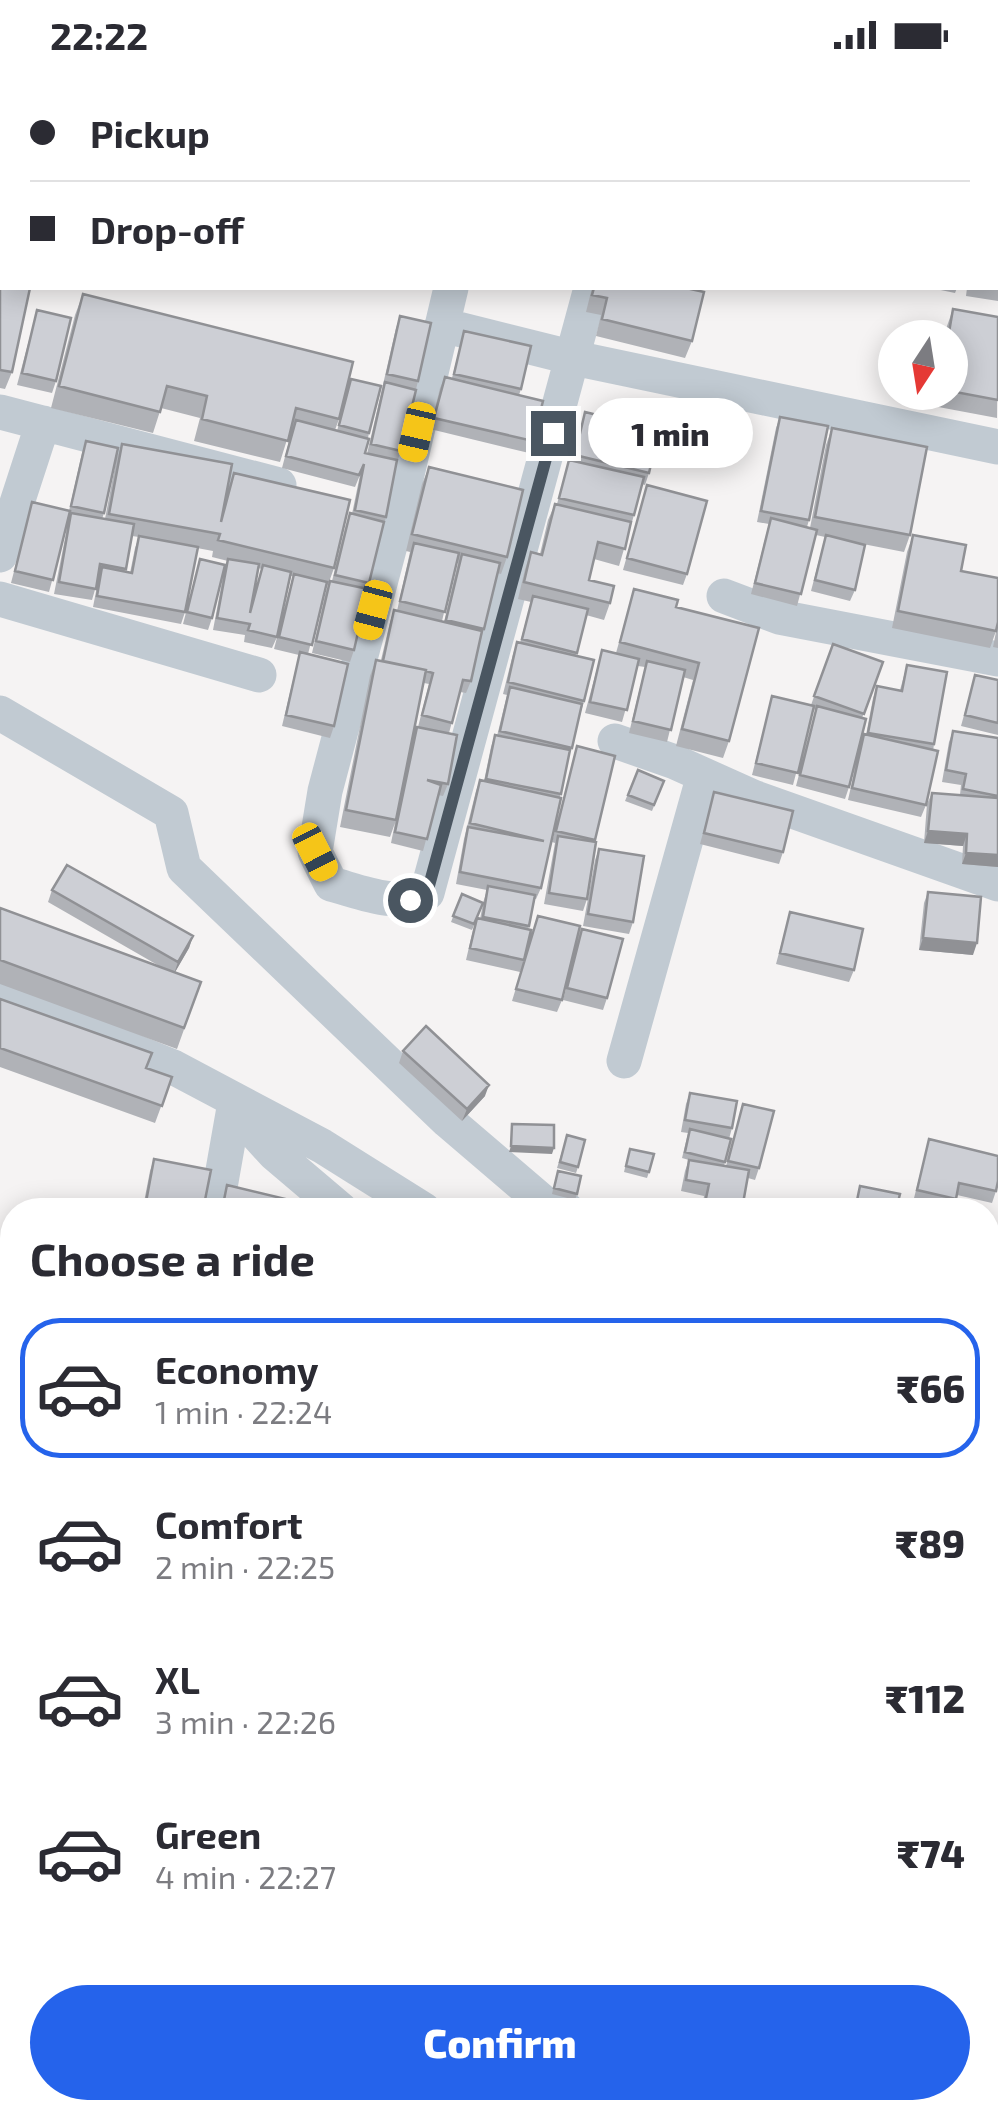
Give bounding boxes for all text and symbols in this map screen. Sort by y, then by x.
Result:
text: 22:22 [50,12,148,58]
text: Pickup [90,110,210,156]
text: Drop-off [90,206,244,252]
north arrow [878,320,968,410]
map controls [878,320,968,410]
callout: 1 min [588,398,753,468]
car [396,399,438,465]
route end [531,411,576,456]
text: 1 min [631,414,710,452]
car [351,577,395,643]
car [288,818,342,886]
route start [388,878,433,923]
text: Choose a ride [30,1231,315,1285]
icon: car [35,1343,125,1433]
text: Economy [155,1346,319,1392]
text: ₹66 [896,1365,965,1411]
text: 1 min · 22:24 [155,1392,332,1430]
icon: car [35,1498,125,1588]
text: Comfort [155,1501,303,1547]
text: ₹89 [895,1520,965,1566]
text: 2 min · 22:25 [155,1547,335,1585]
icon: car [35,1653,125,1743]
text: XL [155,1656,200,1702]
text: ₹112 [885,1675,965,1721]
text: 3 min · 22:26 [155,1702,336,1740]
icon: car [35,1808,125,1898]
text: Green [155,1811,261,1857]
text: ₹74 [897,1830,965,1876]
text: 4 min · 22:27 [155,1857,336,1895]
button: Confirm [30,1985,970,2100]

